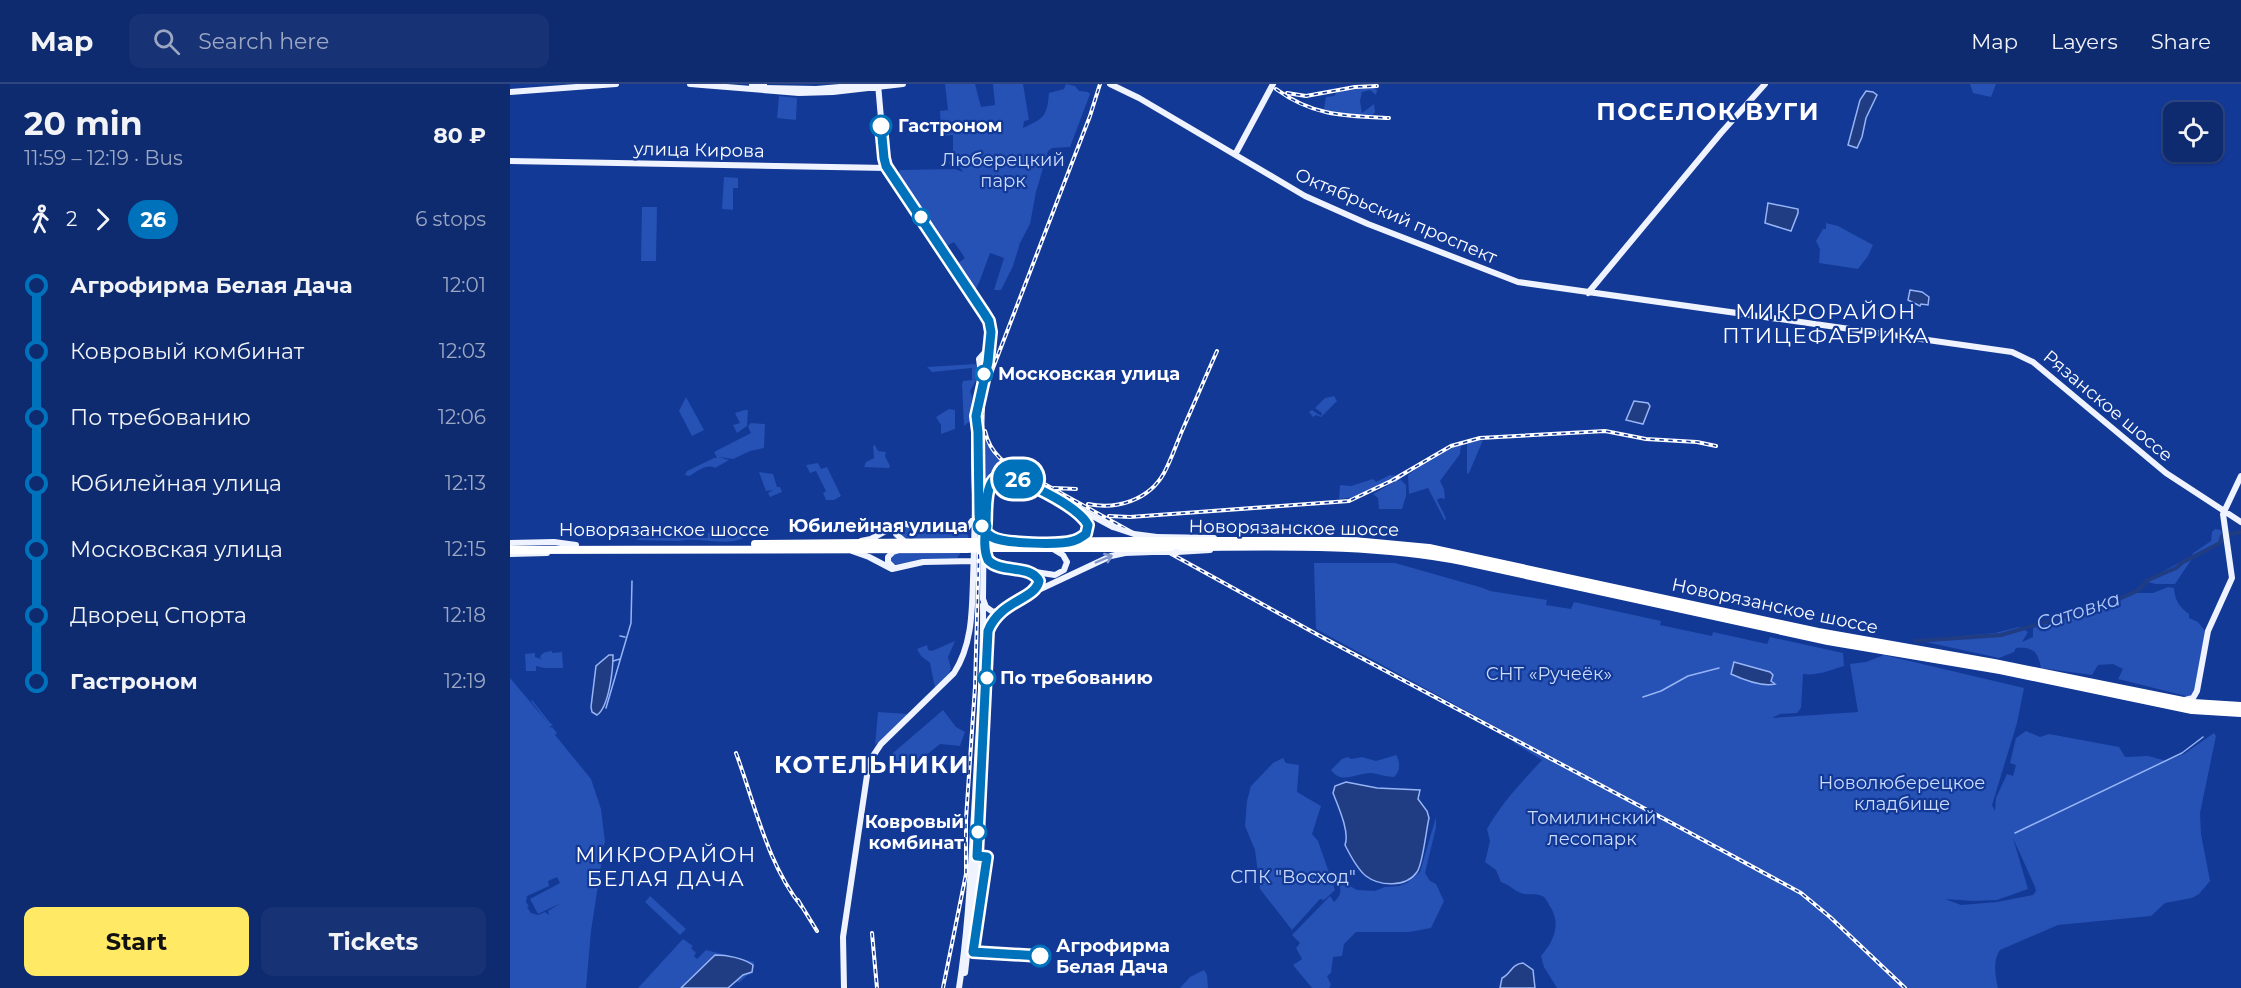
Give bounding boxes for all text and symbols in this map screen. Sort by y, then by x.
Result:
search box [129,14,549,68]
text: Map [30,24,93,58]
icon: search [150,25,183,58]
text: Search here [198,28,329,55]
text: Map [1971,29,2018,54]
text: Layers [2051,29,2118,54]
text: Share [2151,29,2211,54]
district label: ПОСЕЛОК ВУГИ [1596,97,1820,126]
map controls [2163,102,2223,162]
button: locate [2163,102,2223,162]
text: 20 min [24,103,143,143]
marker: Гастроном [870,115,892,137]
place label: Гастроном [898,115,1003,137]
text: 80 ₽ [433,122,486,149]
street label: улица Кирова [632,138,765,162]
text: 11:59 – 12:19 · Bus [24,146,183,170]
park label: Люберецкий парк [941,149,1065,192]
street label: Октябрьский проспект [1292,163,1501,269]
icon: walk [24,203,57,236]
icon: forward [86,203,119,236]
text: 2 [66,207,77,231]
text: 26 [140,207,166,232]
text: 6 stops [415,207,486,231]
unlabelled marker [912,208,930,226]
text: Агрофирма Белая Дача [70,272,353,299]
text: 12:01 [443,273,486,297]
district label: МИКРОРАЙОН ПТИЦЕФАБРИКА [1722,299,1930,348]
text: Ковровый комбинат [70,338,304,365]
text: 12:03 [439,339,486,363]
street label: Рязанское шоссе [2039,345,2177,467]
place label: Московская улица [998,363,1180,385]
marker: Московская улица [975,365,993,383]
text: По требованию [70,404,251,431]
text: 12:06 [438,405,486,429]
line badge: 26 [991,460,1045,498]
text: 26 [1005,467,1031,492]
text: Юбилейная улица [70,470,282,497]
text: 12:13 [445,471,486,495]
place label: Юбилейная улица [788,515,968,537]
street label: Новорязанское шоссе [1189,515,1399,541]
marker: Юбилейная улица [973,517,991,535]
street label: Новорязанское шоссе [559,519,769,541]
text: Московская улица [70,536,283,563]
text: 12:15 [445,537,486,561]
one-way arrow [1095,553,1113,565]
street label: Новорязанское шоссе [1670,573,1880,639]
water label: Сатовка [2033,586,2123,636]
text: Дворец Спорта [70,602,247,629]
text: 12:18 [443,603,486,627]
park label: СНТ «Ручеёк» [1486,663,1612,685]
place label: По требованию [1000,667,1153,689]
text: Гастроном [70,668,198,695]
text: 12:19 [444,669,486,693]
marker: По требованию [978,669,996,687]
district label: КОТЕЛЬНИКИ [774,750,970,779]
park label: Новолюберецкое кладбище [1818,772,1986,815]
park label: Томилинский лесопарк [1528,807,1656,850]
place label: Ковровый комбинат [865,811,964,854]
marker: Ковровый комбинат [969,823,987,841]
district label: МИКРОРАЙОН БЕЛАЯ ДАЧА [575,842,757,891]
park label: СПК "Восход" [1230,866,1356,888]
button: Start [24,907,249,976]
button: Tickets [261,907,486,976]
place label: Агрофирма Белая Дача [1056,935,1170,978]
marker: Агрофирма Белая Дача [1029,945,1051,967]

